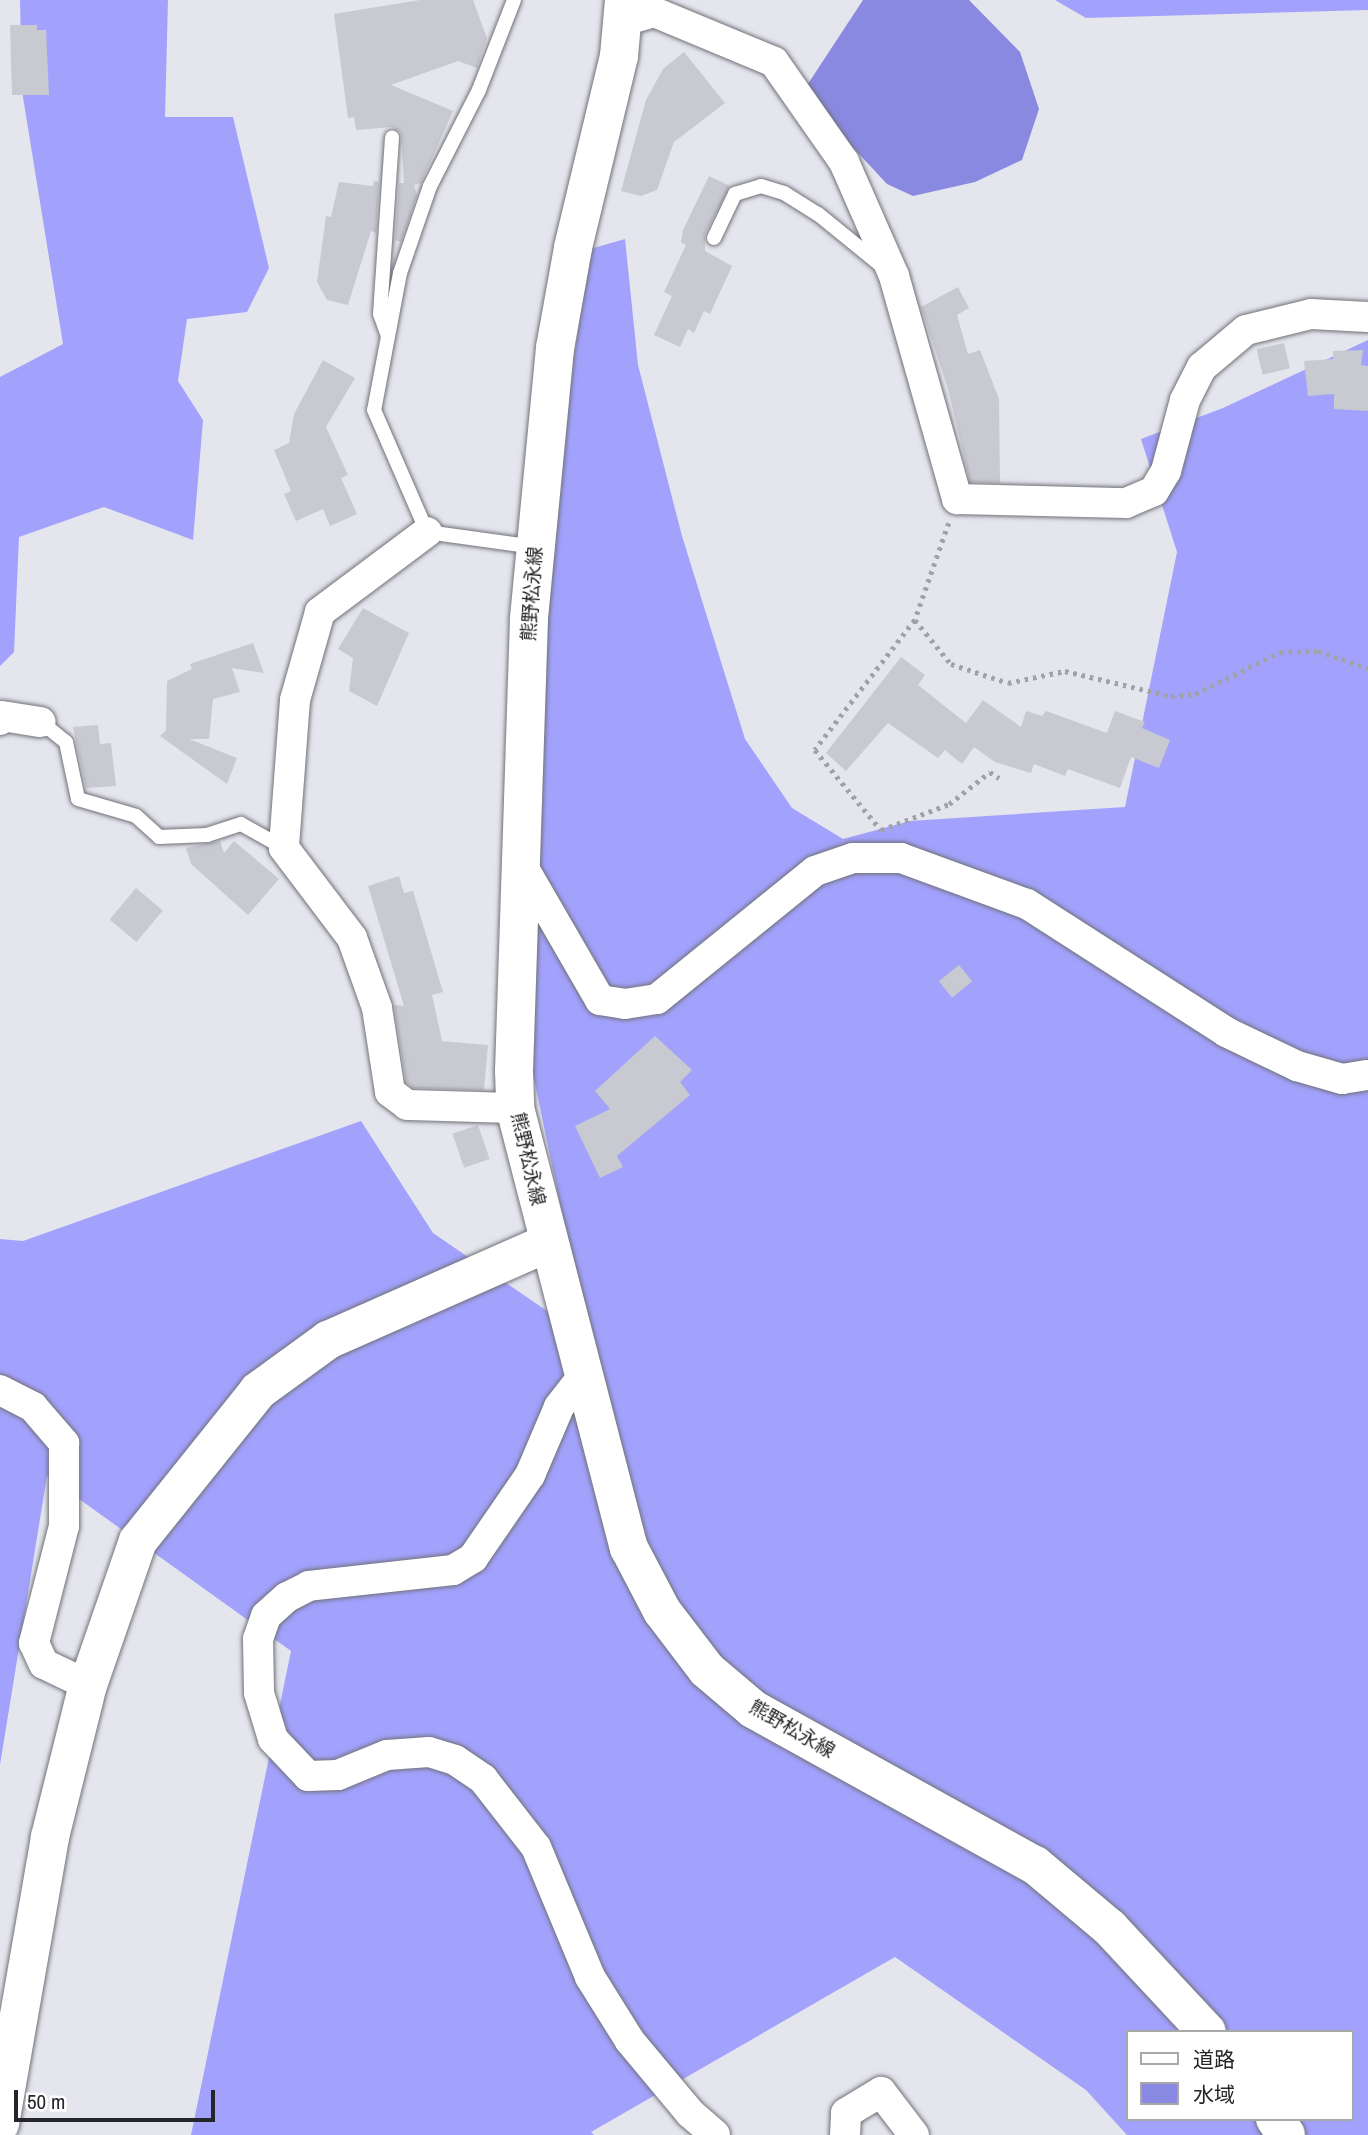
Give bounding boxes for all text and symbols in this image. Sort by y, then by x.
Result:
street label: 熊野松永線 [517,546,547,642]
street label: 熊野松永線 [506,1110,550,1208]
street label: 熊野松永線 [745,1695,839,1763]
legend [1126,2030,1354,2121]
text: 道路 [1193,2045,1235,2074]
scale bar [18,2076,219,2120]
text: 水域 [1193,2080,1235,2109]
text: 50 m [27,2087,65,2116]

